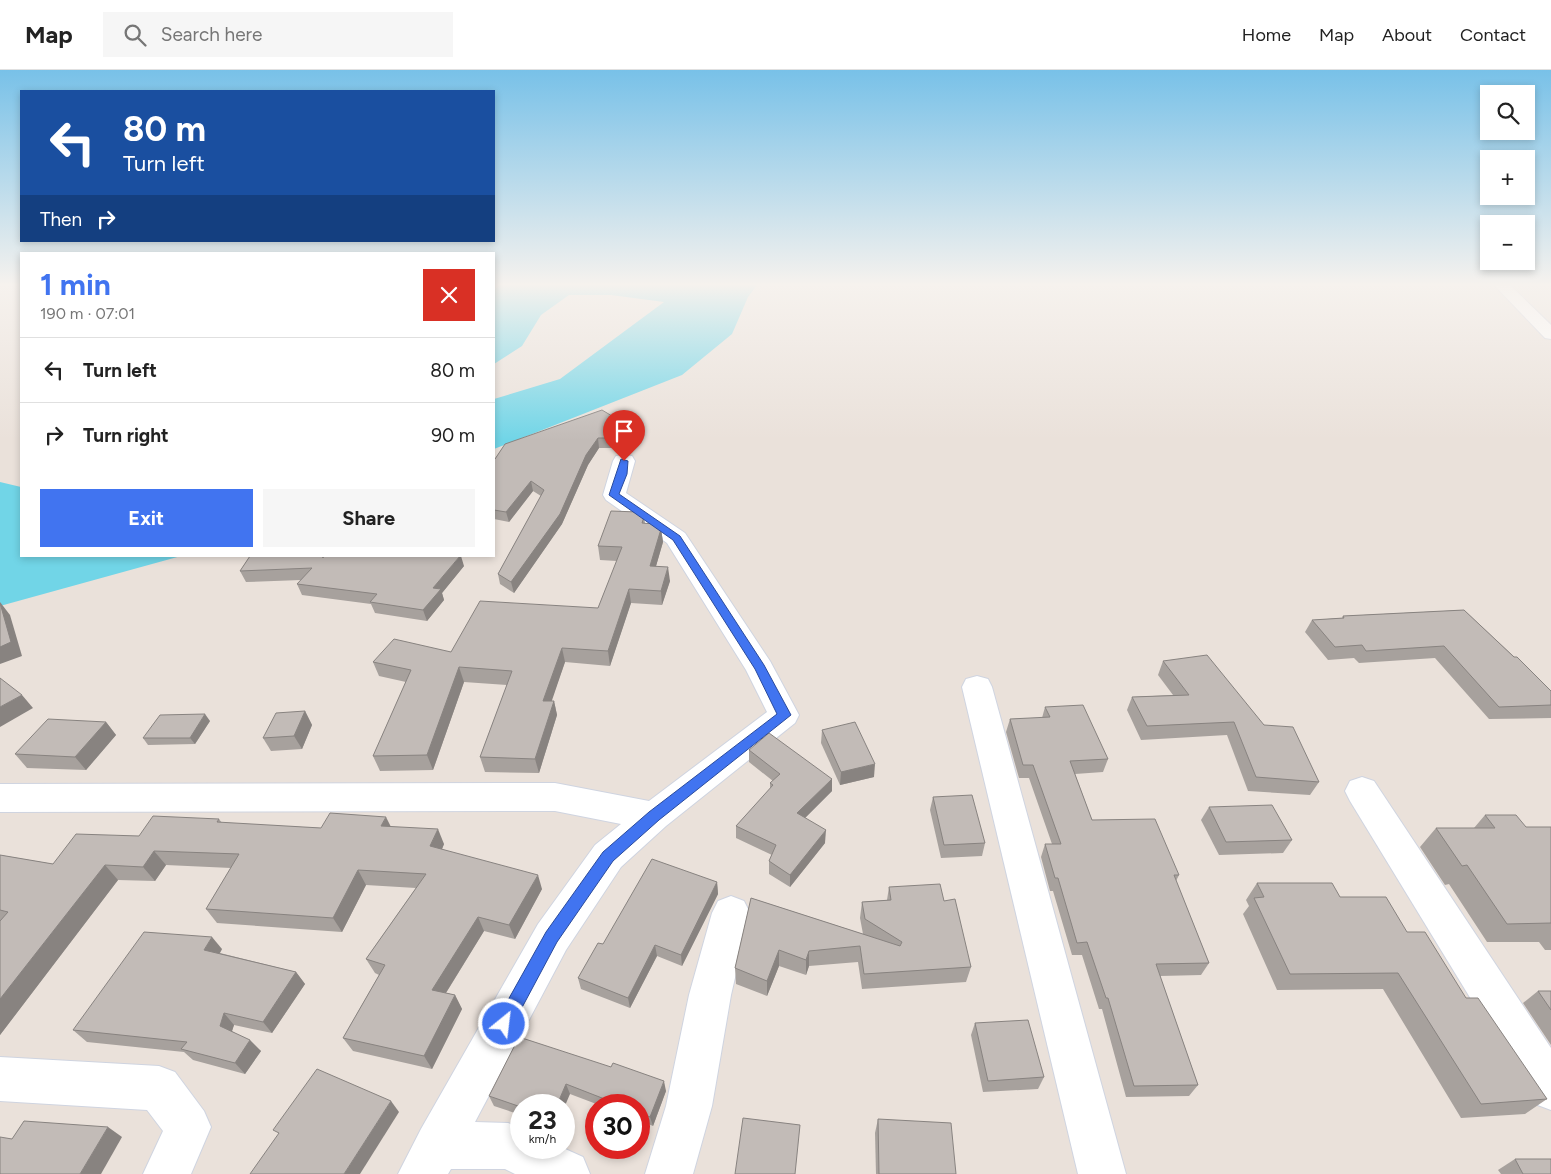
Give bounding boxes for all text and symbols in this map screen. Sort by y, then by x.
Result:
search box [103,12,453,57]
text: Map [25,20,73,49]
icon: search [121,21,149,49]
text: Search here [161,23,262,46]
text: Home [1242,24,1291,46]
text: Map [1319,24,1354,46]
text: About [1382,24,1432,46]
text: Contact [1460,24,1526,46]
map controls [1480,85,1535,270]
button: search [1480,85,1535,140]
text: 80 m [123,108,206,150]
icon: left [40,110,105,175]
text: Turn left [123,150,205,177]
button: + [1480,150,1535,205]
icon: right [92,205,120,233]
text: Then [40,208,82,231]
button: − [1480,215,1535,270]
text: 1 min [40,266,111,303]
button: close [423,269,475,321]
text: 190 m · 07:01 [40,304,135,323]
icon: left [40,356,68,384]
text: Turn left [83,359,157,382]
text: 80 m [430,359,475,382]
pin [603,410,645,461]
icon: arrive [610,417,638,445]
icon: right [40,421,68,449]
text: Turn right [83,424,169,447]
text: 90 m [431,424,475,447]
button: Exit [40,489,253,547]
button: Share [263,489,475,547]
position arrow [477,997,529,1049]
speed limit sign: 30 [585,1094,650,1159]
text: 23 [528,1105,557,1135]
text: km/h [529,1132,556,1146]

